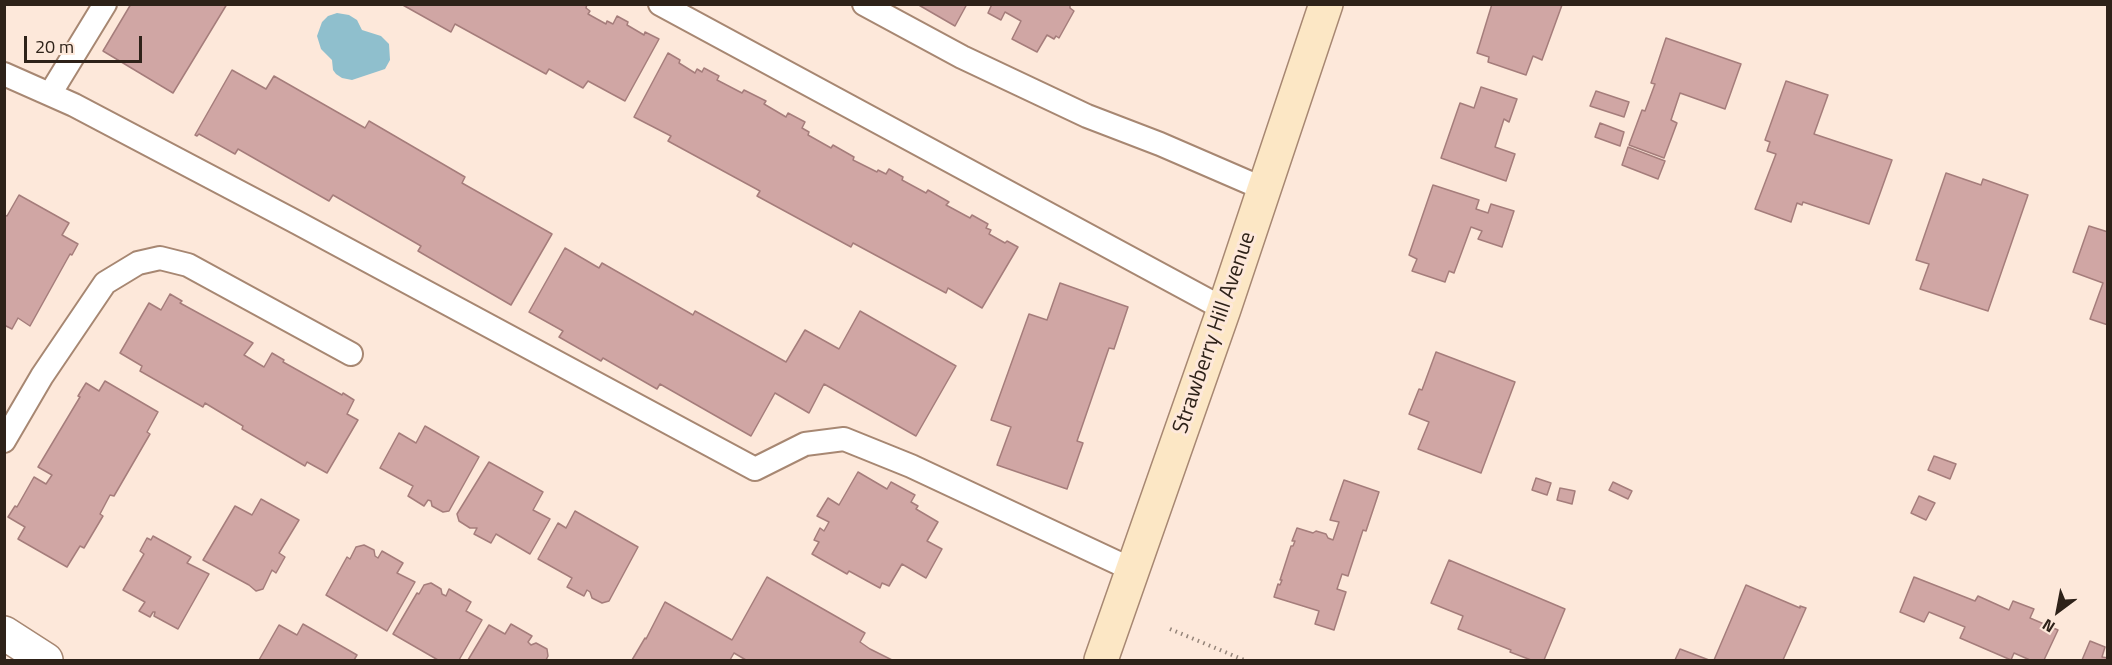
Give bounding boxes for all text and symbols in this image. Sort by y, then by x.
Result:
scale bar [27,24,146,62]
text: 20 m [35,33,74,60]
street label: Strawberry Hill Avenue [1168,229,1262,437]
north arrow [2028,581,2088,641]
text: N [2037,613,2060,639]

